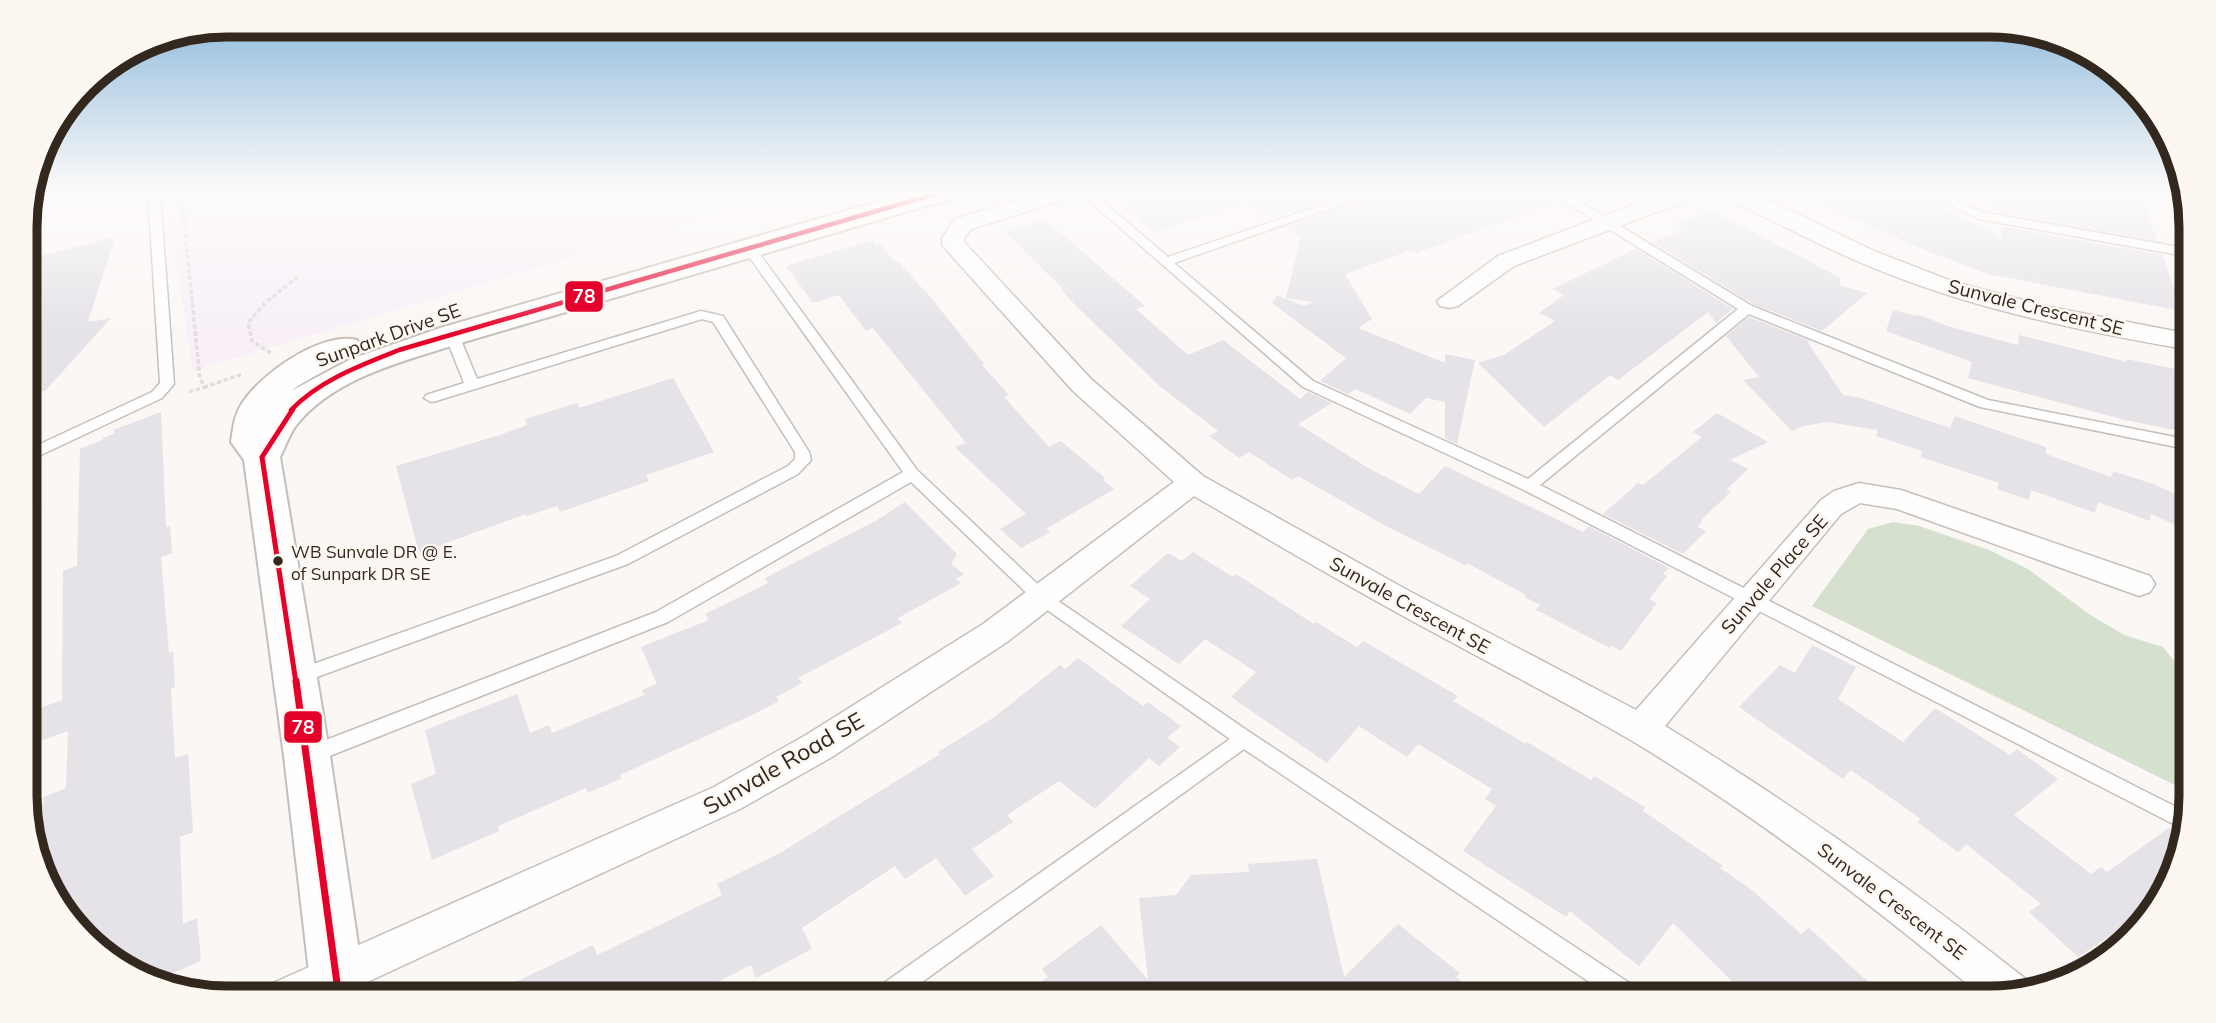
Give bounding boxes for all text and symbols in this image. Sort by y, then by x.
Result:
street label: Sunvale Crescent SE [1946,274,2126,340]
line badge: 78 [564,280,604,313]
text: 78 [573,284,595,308]
street label: Sunpark Drive SE [312,298,464,372]
street label: Sunvale Place SE [1715,509,1833,639]
place label: WB Sunvale DR @ E. of Sunpark DR SE [291,541,457,584]
street label: Sunvale Crescent SE [1326,551,1494,659]
marker: WB Sunvale DR @ E. of Sunpark DR SE [271,554,285,568]
street label: Sunvale Road SE [697,705,869,821]
line badge: 78 [283,710,323,744]
text: 78 [292,715,314,739]
street label: Sunvale Crescent SE [1813,837,1971,965]

